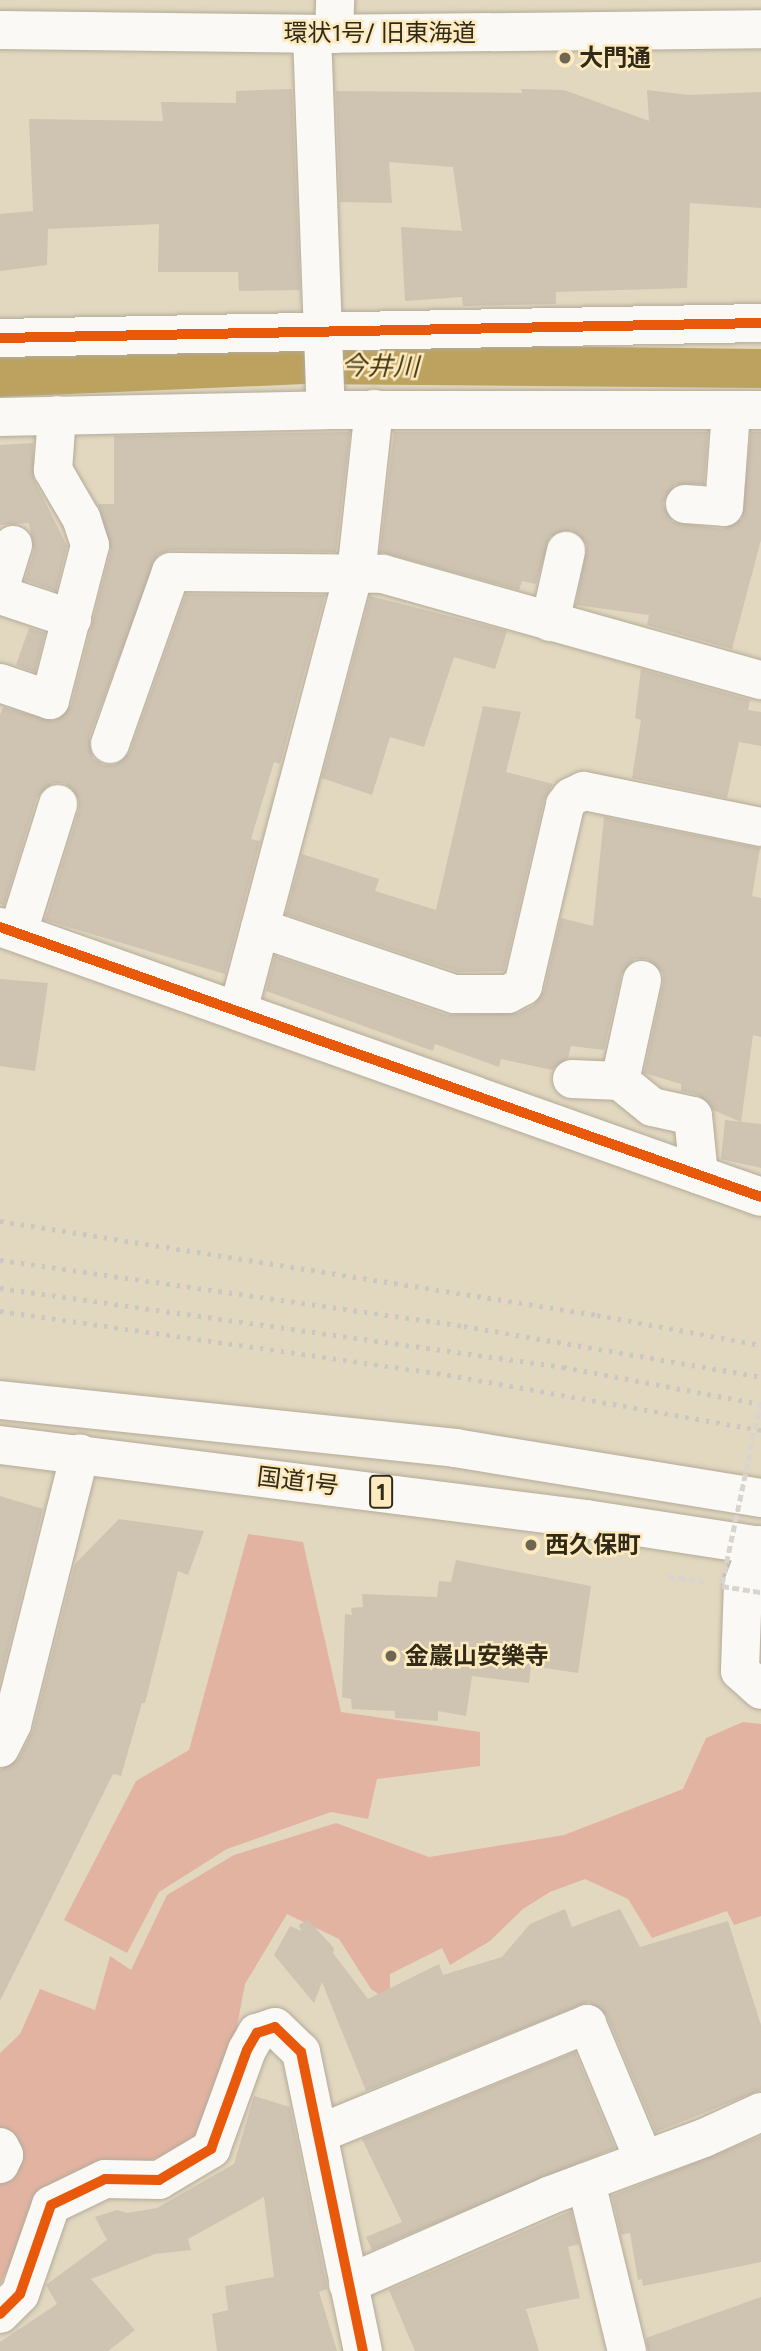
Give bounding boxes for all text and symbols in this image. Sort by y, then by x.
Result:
street label: 環状1号/ 旧東海道 [283,19,477,47]
place label: 大門通 [579,44,651,72]
marker: 大門通 [557,50,573,66]
water label: 今井川 [341,351,419,383]
street label: 国道1号 [256,1462,340,1500]
road number: 1 [369,1472,393,1512]
place label: 西久保町 [545,1531,641,1559]
marker: 西久保町 [523,1537,539,1553]
place label: 金巖山安樂寺 [405,1642,549,1670]
marker: 金巖山安樂寺 [383,1648,399,1664]

